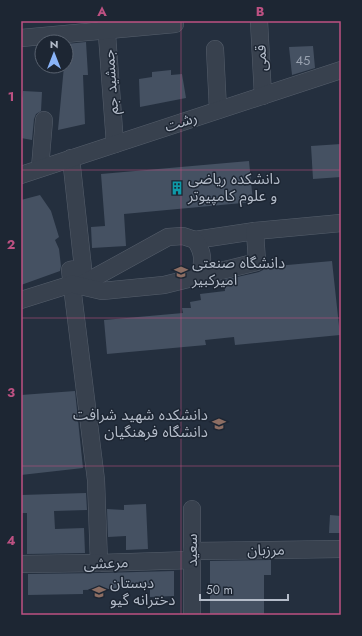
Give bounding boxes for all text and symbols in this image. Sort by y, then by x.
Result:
text: A [96,2,107,21]
text: B [256,2,265,21]
north arrow [34,34,74,74]
text: N [50,36,58,52]
street label: قمی [249,44,273,72]
street label: جمشید جم [98,48,124,115]
house number: 45 [296,51,310,70]
text: 1 [8,87,14,106]
street label: رشت [162,106,200,138]
place label: دانشکده ریاضی و علوم کامپیوتر [187,168,280,207]
building icon: دانشکده ریاضی و علوم کامپیوتر [169,180,185,196]
text: 2 [7,235,15,254]
place label: دانشگاه صنعتی امیرکبیر [191,252,285,291]
school or university icon: دانشگاه صنعتی امیرکبیر [173,264,189,280]
text: 3 [7,383,15,402]
place label: دانشکده شهید شرافت دانشگاه فرهنگیان [73,404,208,443]
school or university icon: دانشکده شهید شرافت دانشگاه فرهنگیان [211,416,227,432]
text: 4 [6,531,16,550]
street label: سعید [181,533,203,567]
street label: مرزبان [247,539,285,561]
street label: مرعشی [83,551,129,575]
place label: دبستان دخترانه گیو [110,572,175,611]
scale bar [200,576,288,602]
text: 50 m [206,581,233,599]
school or university icon: دبستان دخترانه گیو [91,584,107,600]

